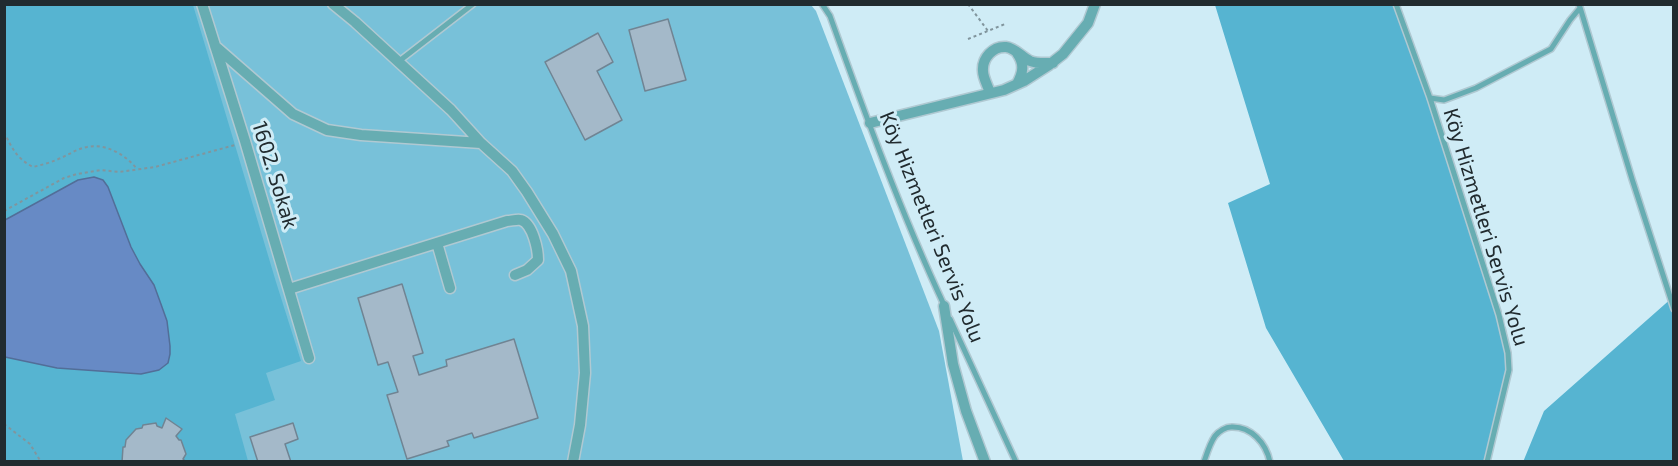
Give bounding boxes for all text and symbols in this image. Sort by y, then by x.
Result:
street label: Köy Hizmetleri Servis Yolu [1438,105,1534,349]
street label: Köy Hizmetleri Servis Yolu [874,108,990,346]
street label: 1602. Sokak [247,118,303,232]

